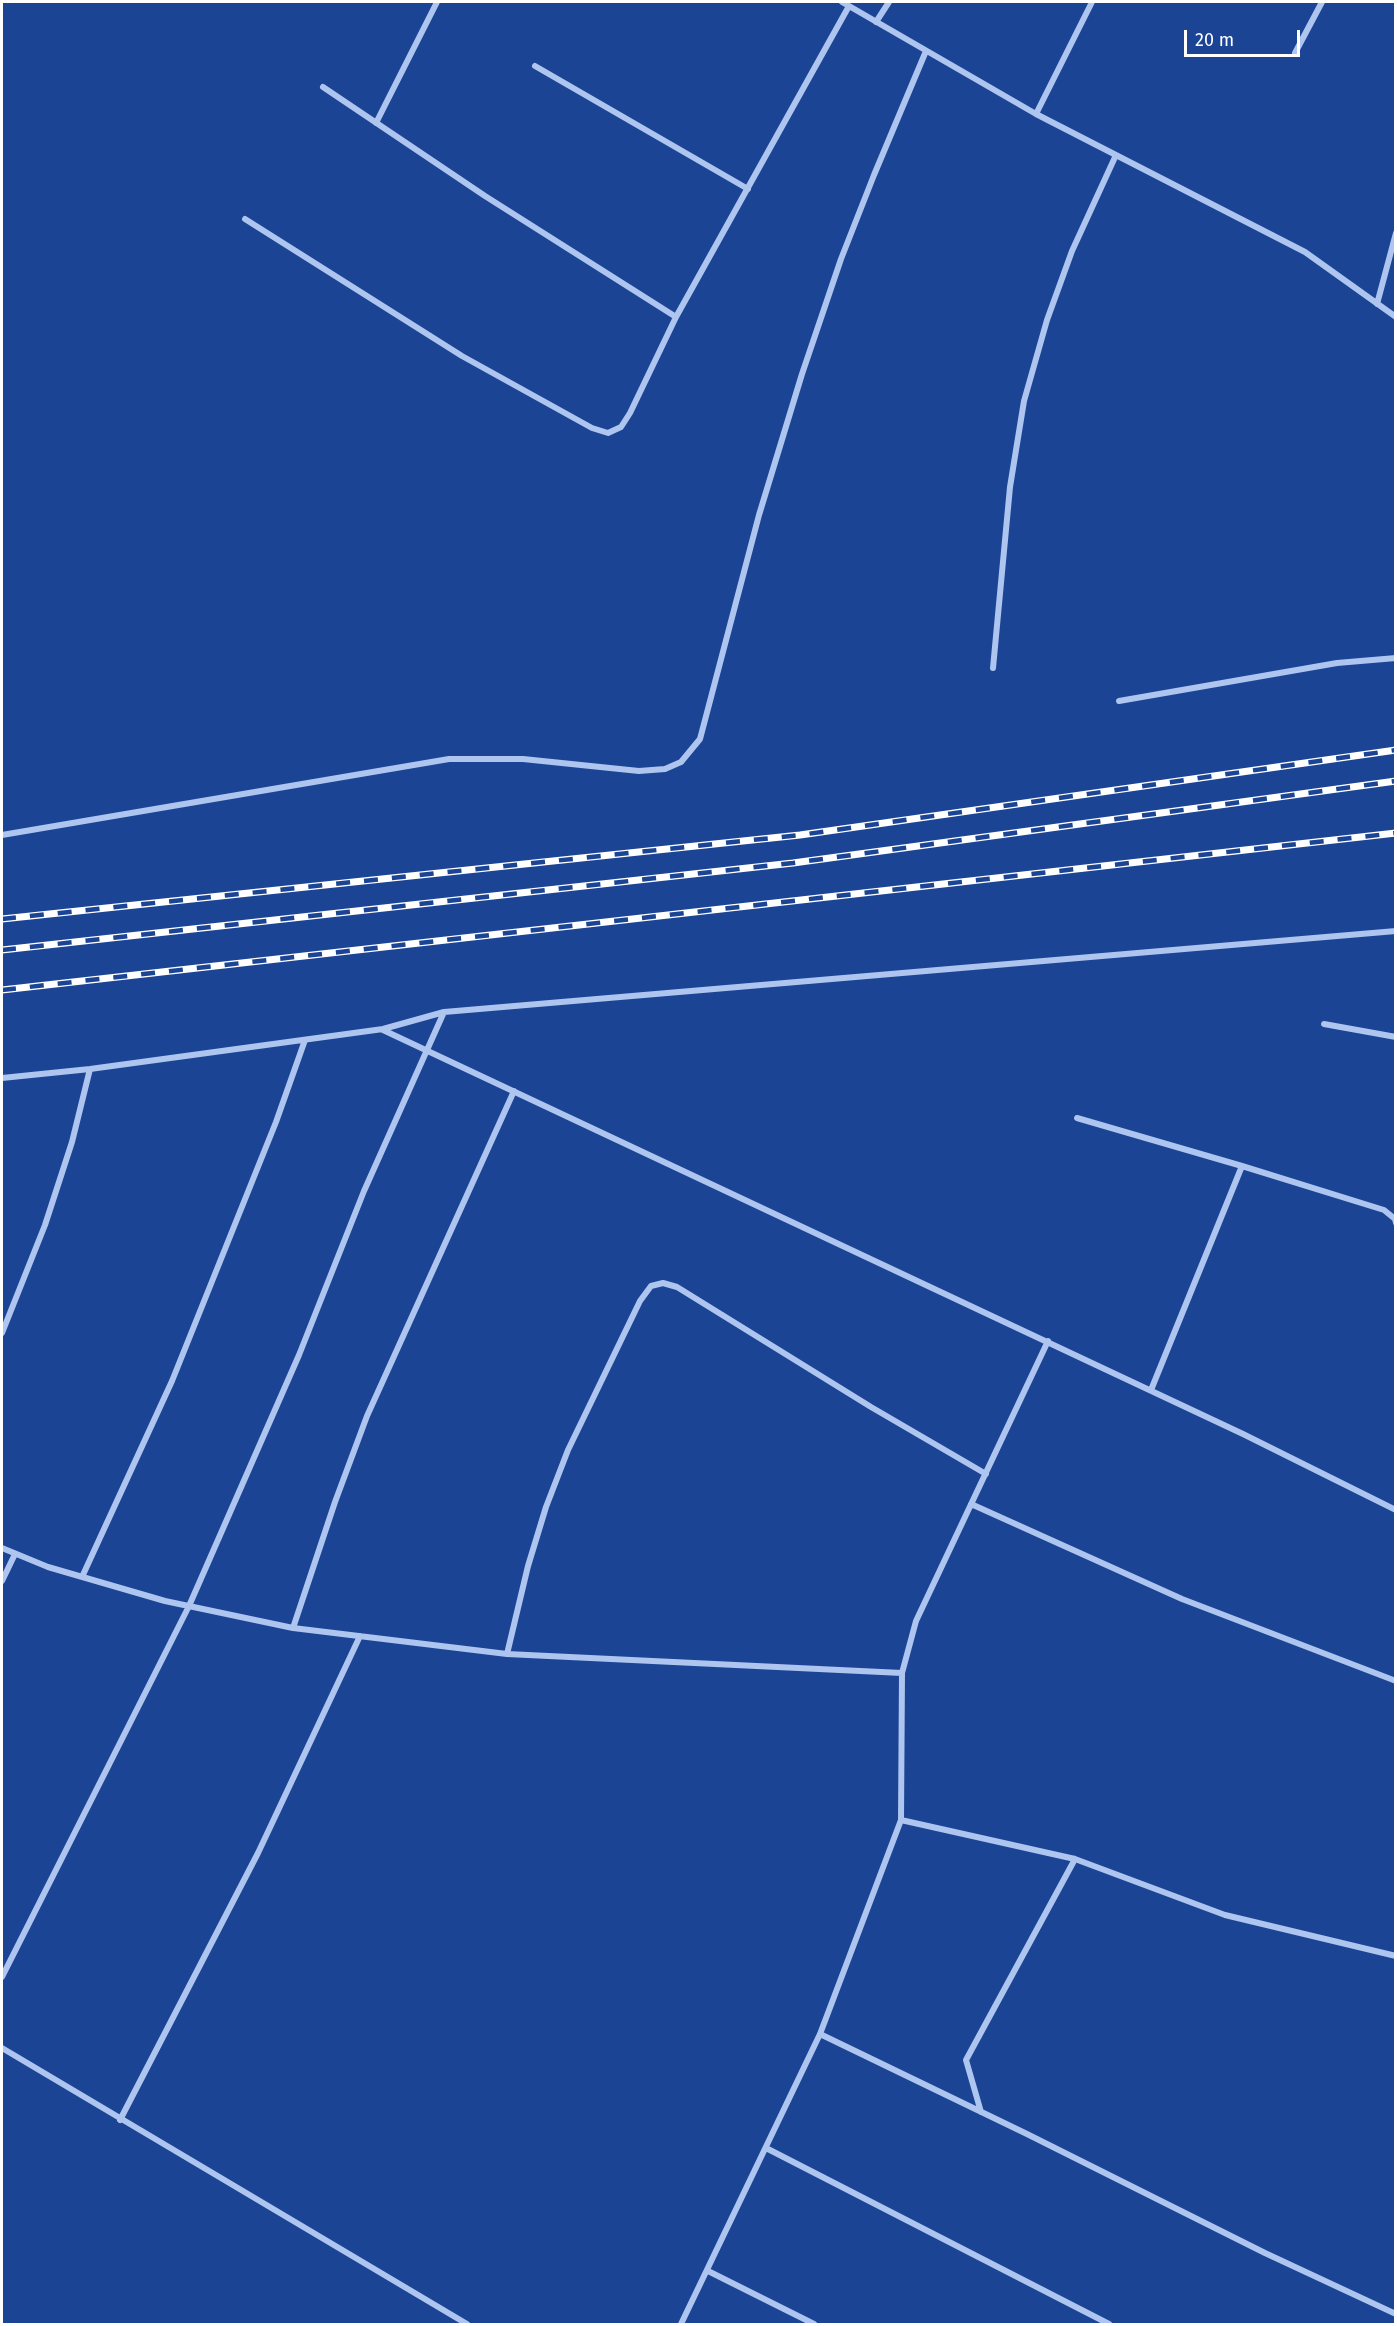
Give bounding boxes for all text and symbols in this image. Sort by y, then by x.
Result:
scale bar [1187,18,1302,56]
text: 20 m [1195,29,1234,51]

